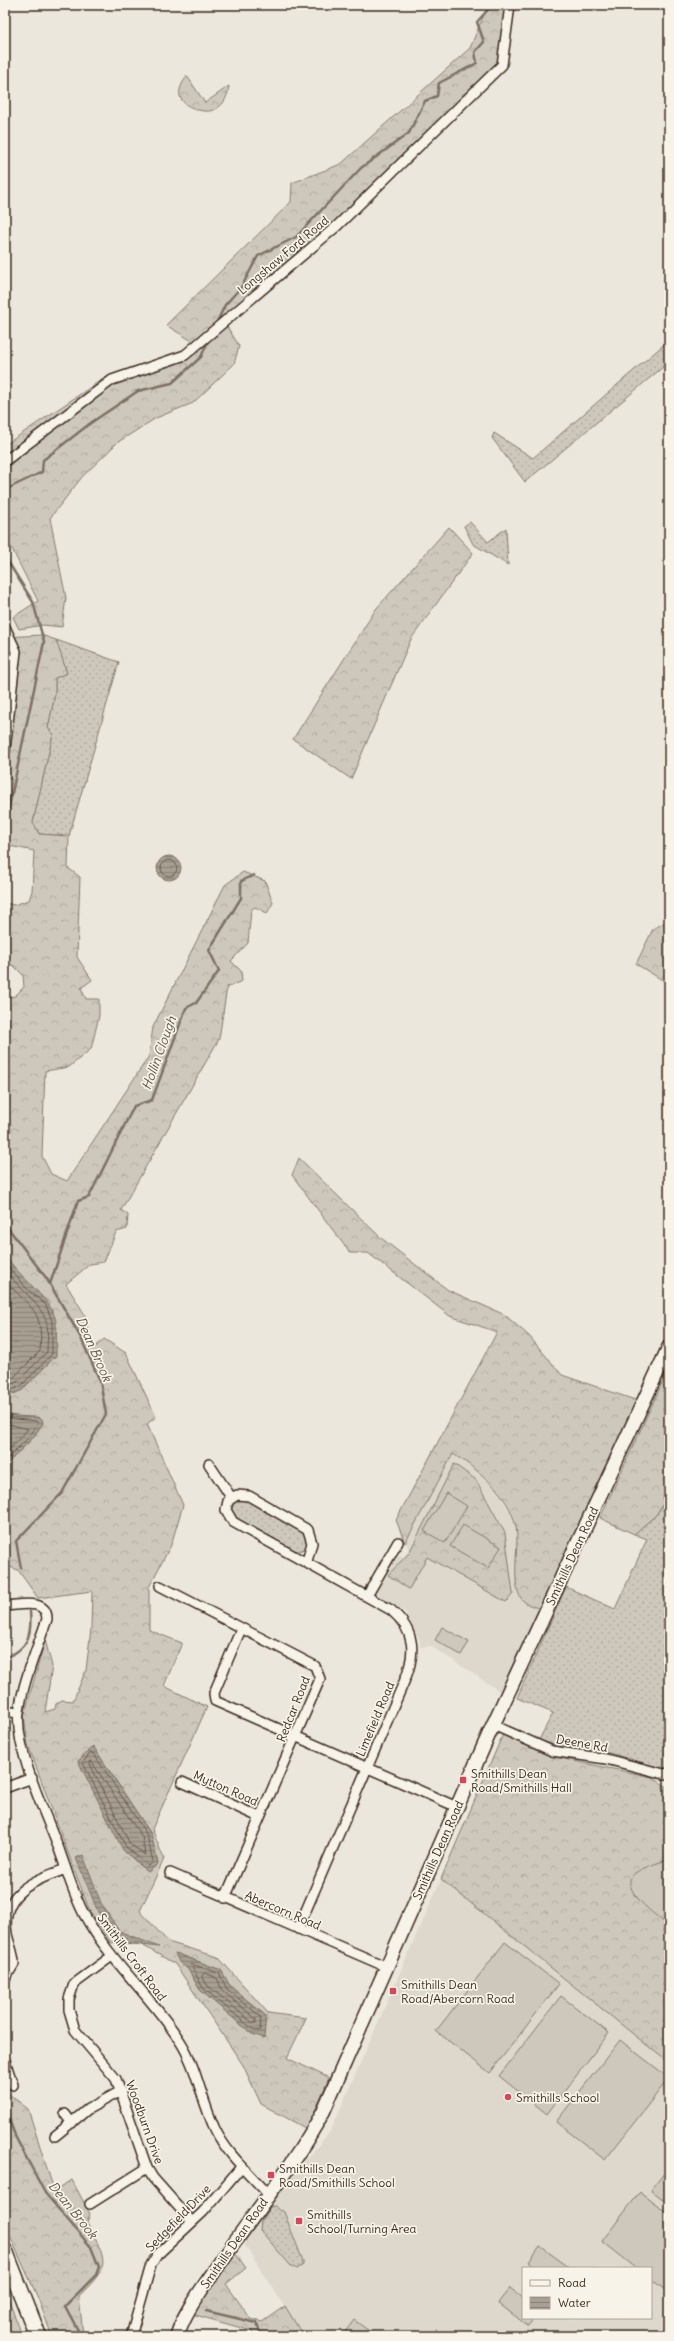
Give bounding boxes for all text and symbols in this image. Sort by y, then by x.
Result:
street label: Longshaw Ford Road [234,213,332,297]
water label: Hollin Clough [138,1013,180,1092]
water label: Dean Brook [72,1314,116,1385]
street label: Smithills Dean Road [543,1504,601,1608]
street label: Redcar Road [273,1674,313,1744]
street label: Limefield Road [352,1679,398,1759]
street label: Deene Rd [555,1731,609,1755]
place label: Smithills Dean Road/Smithills Hall [471,1766,572,1795]
street label: Mytton Road [191,1767,261,1809]
marker: Smithills Dean Road/Smithills Hall [458,1775,468,1785]
street label: Smithills Dean Road [409,1798,467,1902]
street label: Abercorn Road [243,1887,323,1933]
street label: Smithills Croft Road [94,1910,170,2004]
place label: Smithills Dean Road/Abercorn Road [401,1977,515,2006]
marker: Smithills Dean Road/Abercorn Road [388,1986,398,1996]
street label: Woodburn Drive [123,2078,167,2166]
place label: Smithills School [516,2090,599,2105]
marker: Smithills School [503,2092,513,2102]
place label: Smithills Dean Road/Smithills School [279,2161,395,2190]
marker: Smithills Dean Road/Smithills School [266,2170,276,2180]
water label: Dean Brook [45,2178,102,2243]
street label: Sedgefield Drive [142,2181,214,2255]
street label: Smithills Dean Road [197,2195,271,2291]
place label: Smithills School/Turning Area [307,2207,416,2236]
marker: Smithills School/Turning Area [294,2216,304,2226]
legend [522,2267,652,2319]
text: Road [558,2275,586,2290]
text: Water [558,2295,591,2310]

